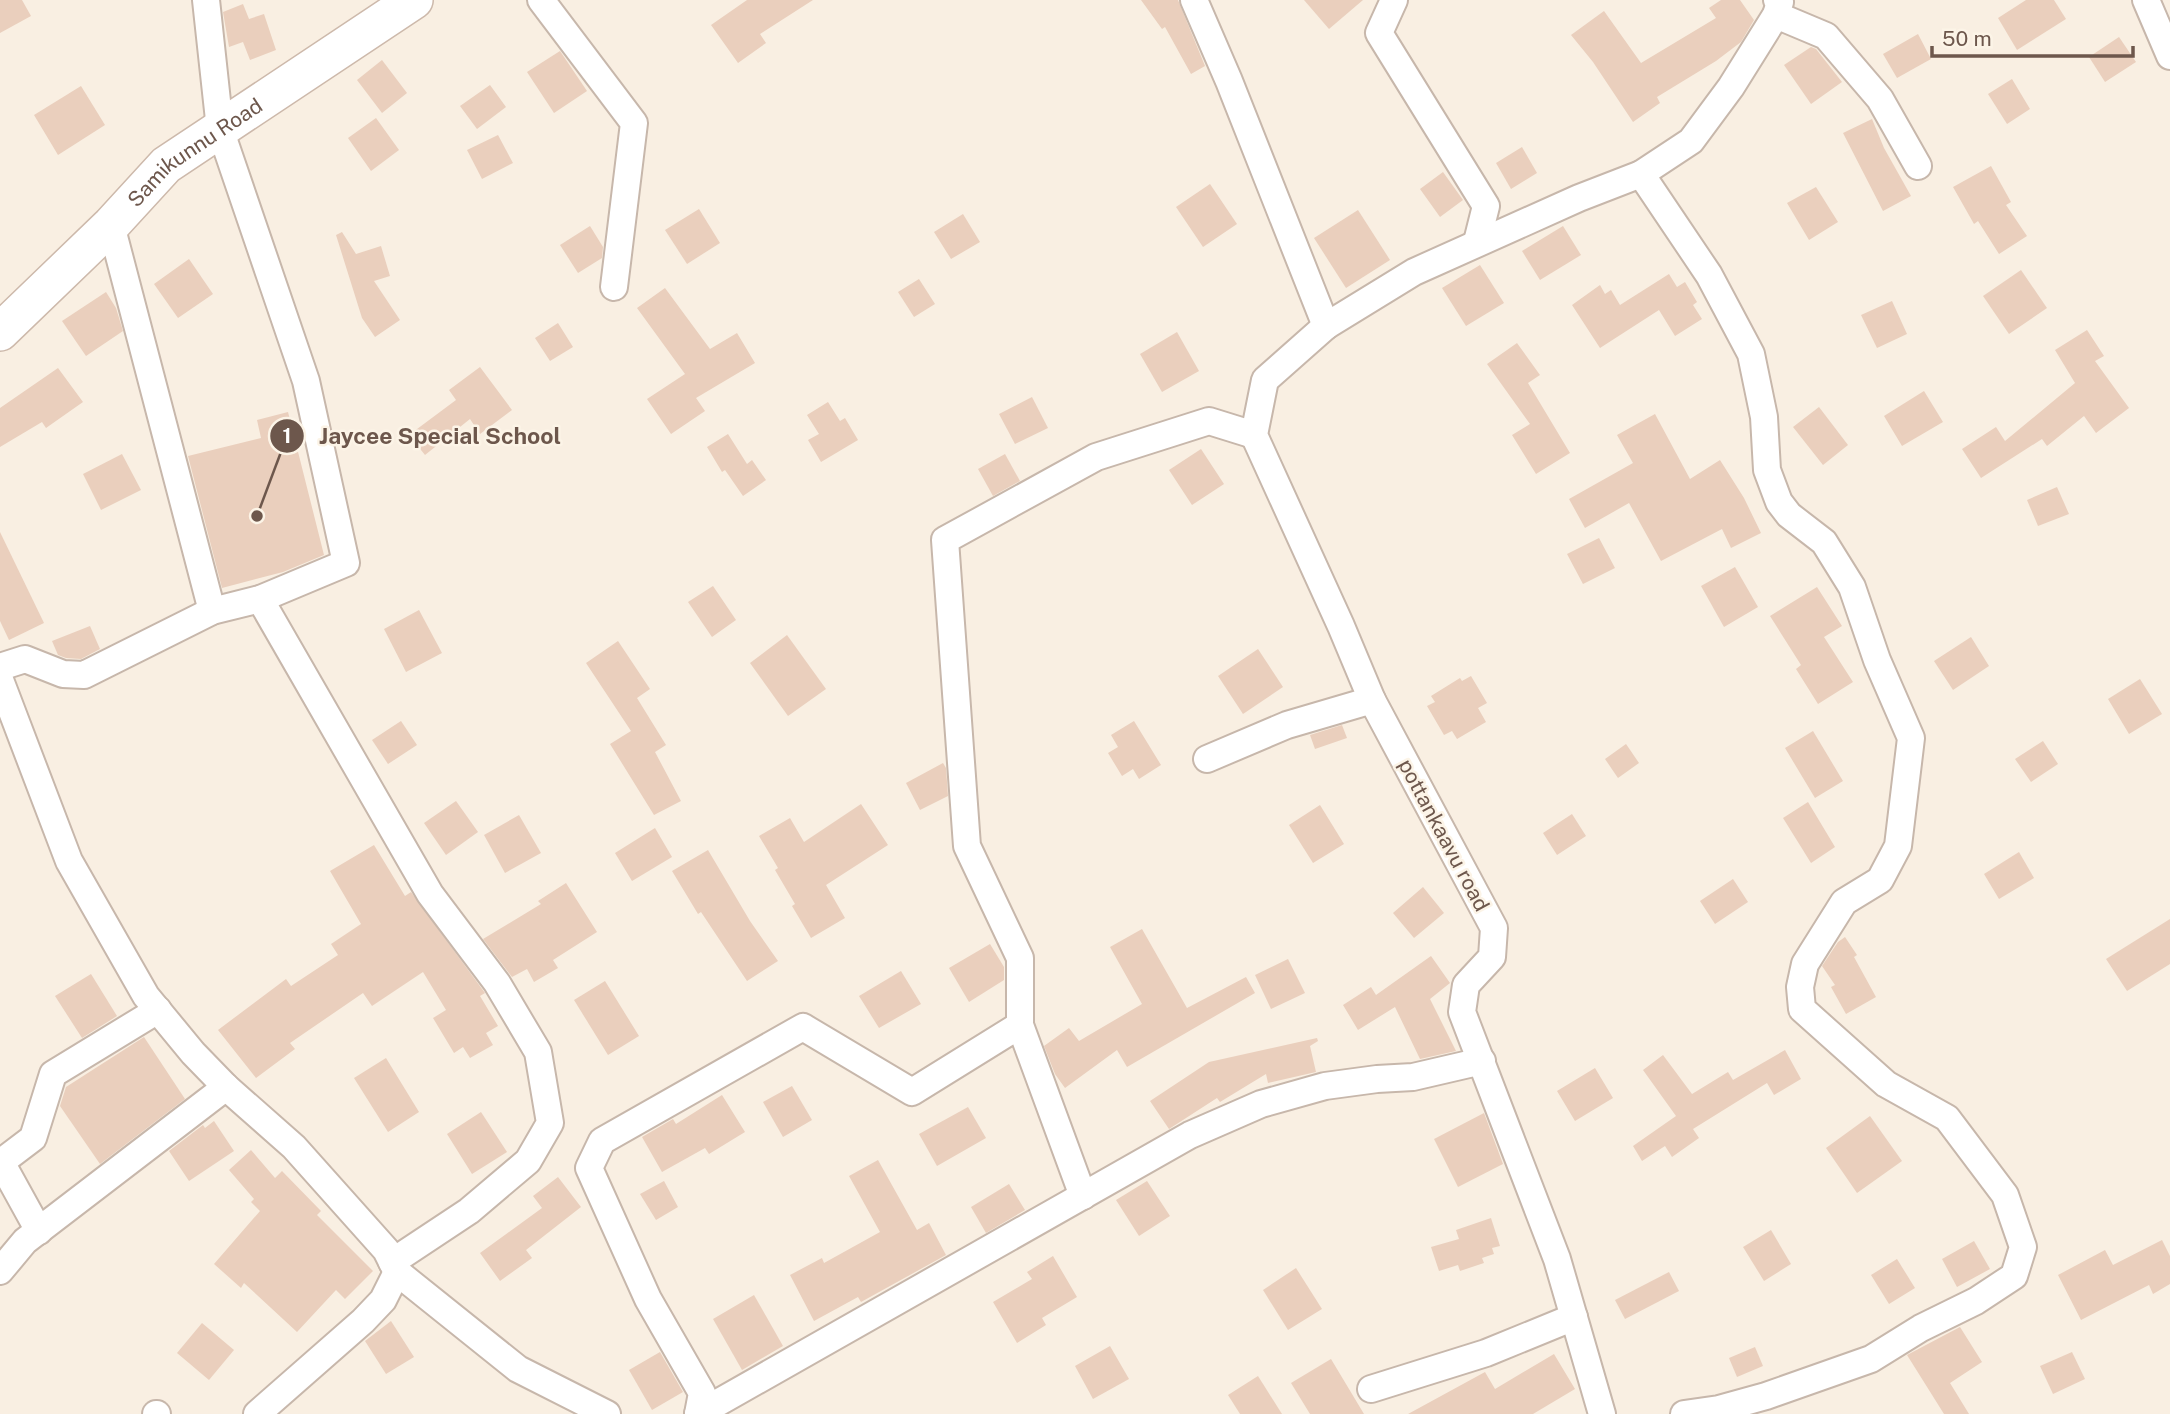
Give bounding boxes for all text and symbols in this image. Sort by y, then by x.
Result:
scale bar [1932,14,2133,58]
text: 50 m [1942,26,1992,51]
street label: Samikunnu Road [122,92,267,212]
callout: Jaycee Special School [270,414,575,458]
text: Jaycee Special School [319,422,561,449]
text: 1 [283,423,292,448]
street label: pottankaavu road [1393,755,1495,915]

